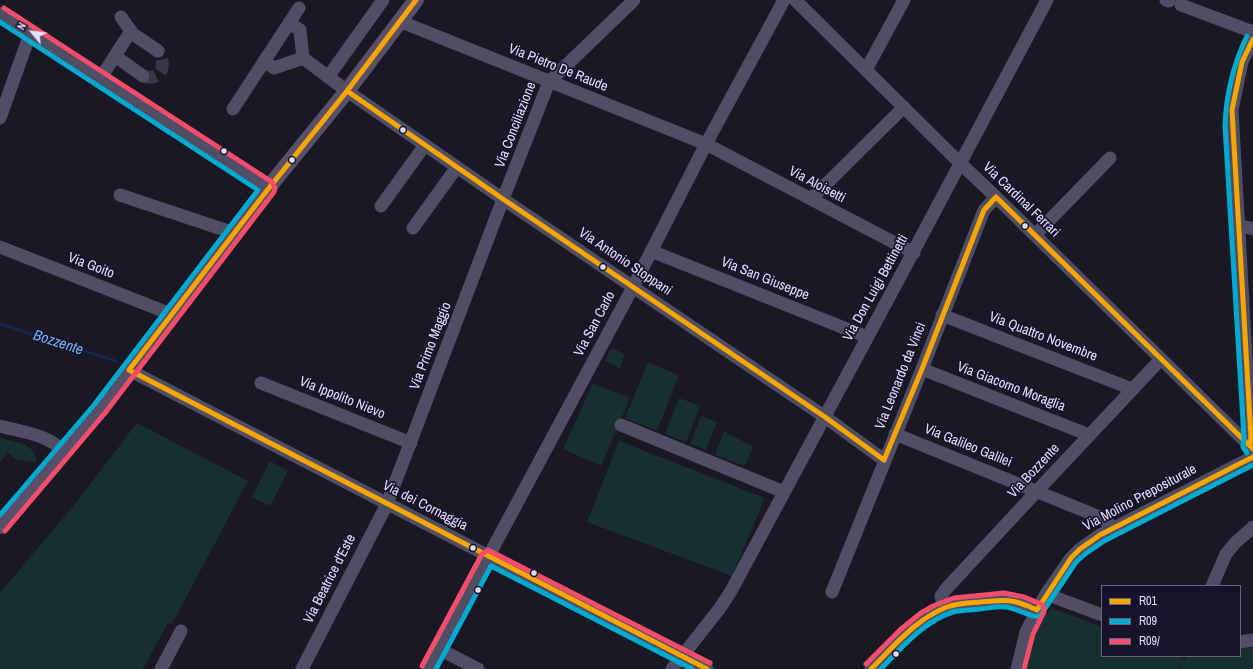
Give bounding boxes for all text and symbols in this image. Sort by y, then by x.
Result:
north arrow [12,12,52,52]
text: N [14,20,29,32]
street label: Via Pietro De Raude [506,40,610,96]
street label: Via Conciliazione [492,80,540,170]
unlabelled marker [398,125,408,135]
unlabelled marker [219,146,229,156]
unlabelled marker [287,155,297,165]
street label: Via Cardinal Ferrari [979,159,1063,241]
street label: Via Aloisetti [786,163,848,207]
unlabelled marker [1020,221,1030,231]
street label: Via Antonio Stoppani [575,225,675,299]
street label: Via Don Luigi Bettinetti [840,232,912,344]
street label: Via Goito [65,250,117,282]
street label: Via San Giuseppe [718,254,812,304]
unlabelled marker [598,262,608,272]
street label: Via San Carlo [571,289,619,359]
street label: Via Primo Maggio [407,300,455,392]
street label: Via Quattro Novembre [986,309,1100,365]
street label: Via Leonardo da Vinci [872,320,930,432]
water label: Bozzente [31,327,85,359]
street label: Via Giacomo Moraglia [954,359,1068,415]
street label: Via Ippolito Nievo [297,373,387,423]
street label: Via Galileo Galilei [922,421,1014,471]
street label: Via Bozzente [1005,440,1063,502]
street label: Via Molino Prepositurale [1080,461,1200,535]
street label: Via dei Cornaggia [380,477,470,535]
street label: Via Beatrice d'Este [300,532,360,626]
unlabelled marker [468,543,478,553]
unlabelled marker [529,568,539,578]
unlabelled marker [473,585,483,595]
legend [1101,585,1241,657]
text: R01 [1139,593,1157,609]
text: R09 [1139,613,1157,629]
text: R09/ [1139,633,1160,649]
unlabelled marker [891,649,901,659]

